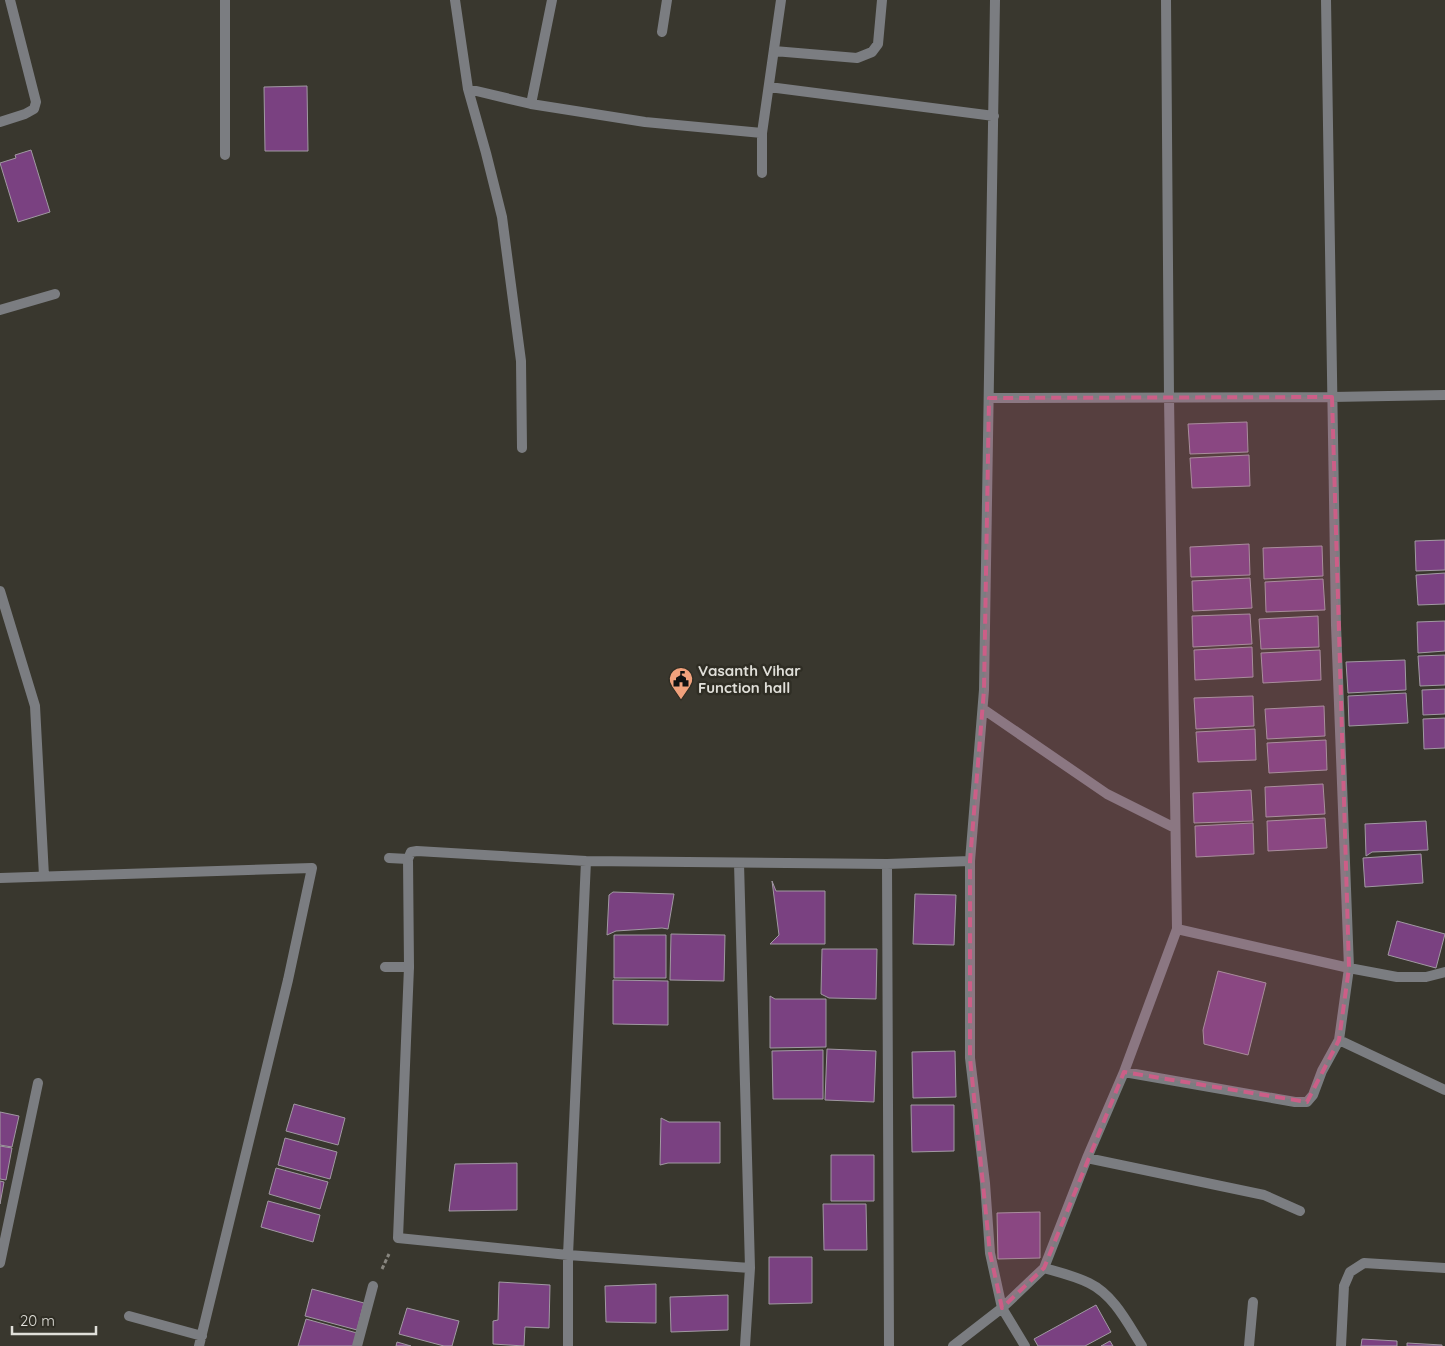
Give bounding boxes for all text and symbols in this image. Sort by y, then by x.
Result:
place label: Vasanth Vihar Function hall [698,661,801,697]
public building icon: Vasanth Vihar Function hall [668,666,694,700]
scale bar [12,1304,96,1336]
text: 20 m [20,1311,55,1330]

